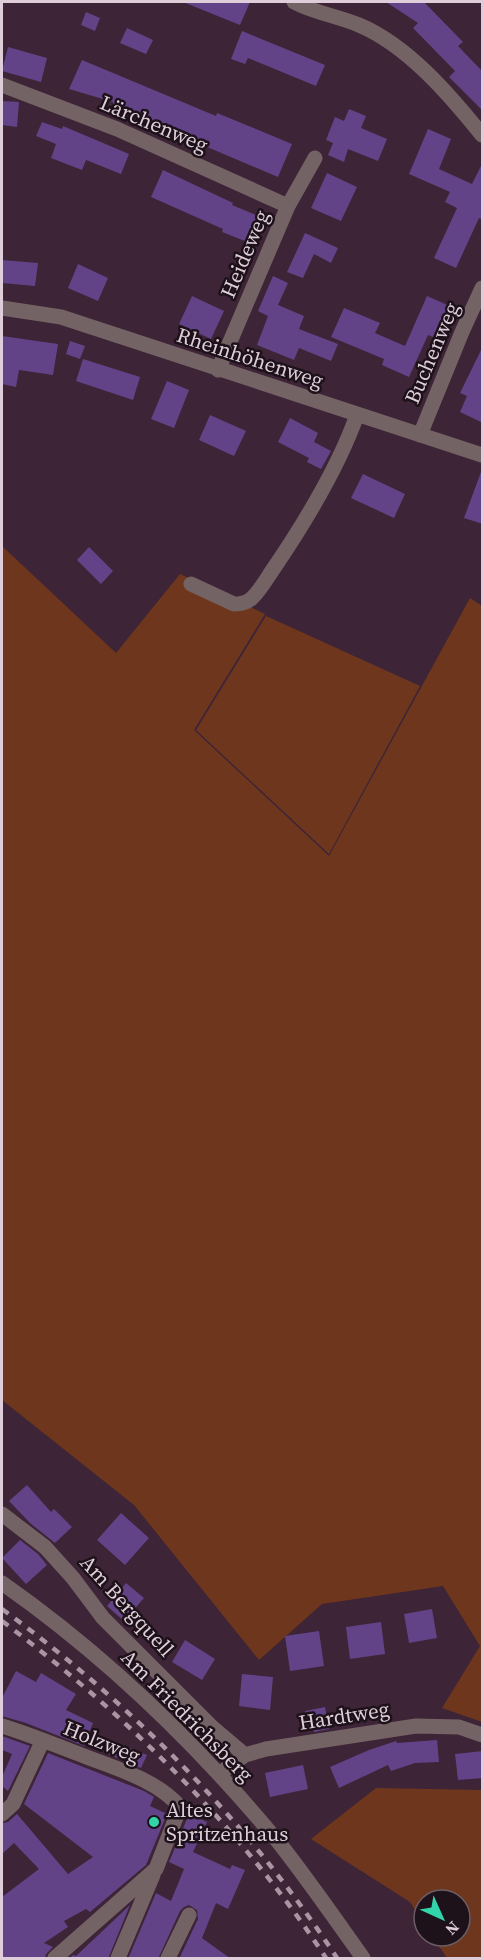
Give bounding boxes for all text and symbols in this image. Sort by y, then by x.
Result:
street label: Lärchenweg [96,88,213,159]
street label: Heideweg [213,205,276,302]
street label: Buchenweg [397,298,466,408]
street label: Rheinhöhenweg [173,320,327,395]
street label: Am Bergquell [74,1548,181,1663]
street label: Am Friedrichsberg [115,1643,260,1788]
street label: Hardtweg [296,1694,392,1737]
street label: Holzweg [59,1713,145,1770]
place label: Altes Spritzenhaus [166,1795,288,1848]
marker: Altes Spritzenhaus [147,1815,161,1829]
north arrow [412,1888,472,1948]
text: N [440,1917,465,1941]

